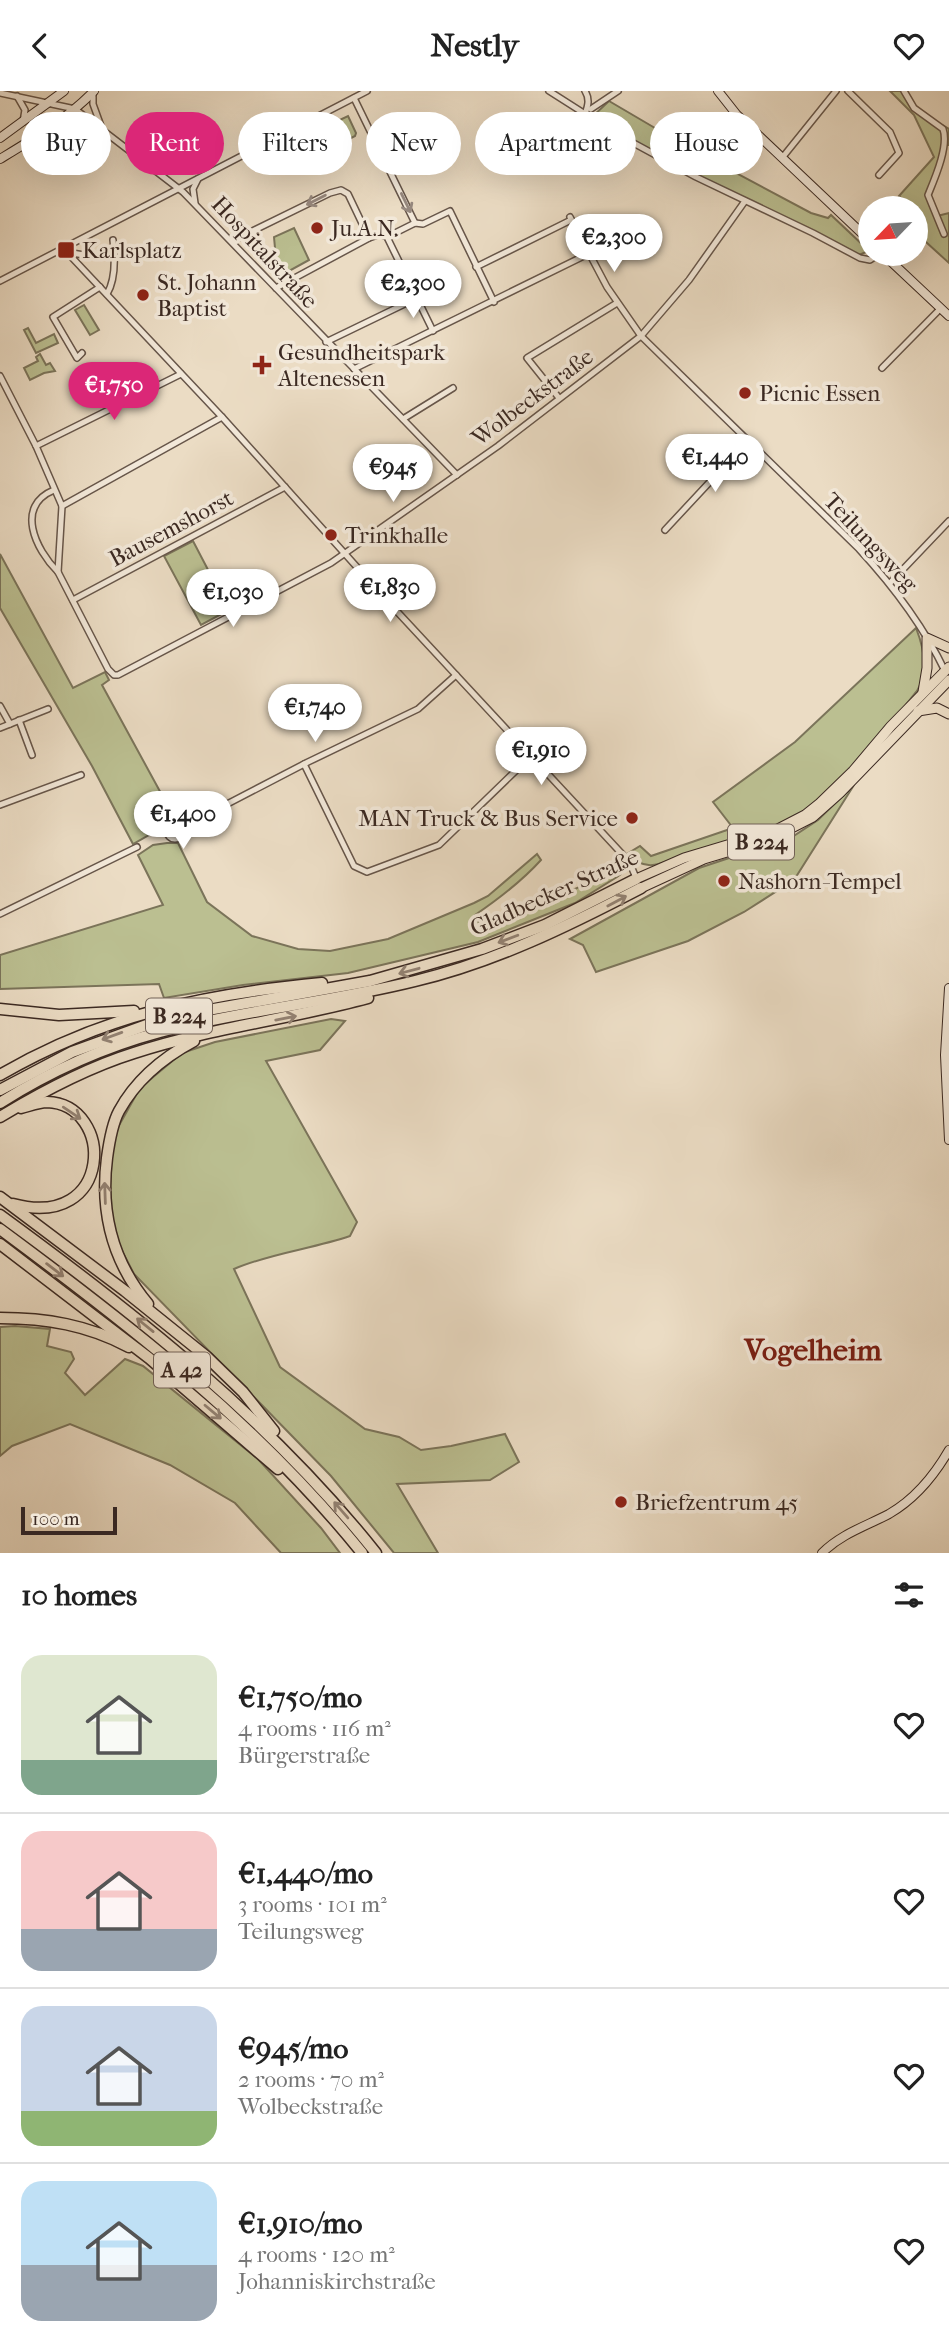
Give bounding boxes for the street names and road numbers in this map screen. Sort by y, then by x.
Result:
street label: Hospitalstraße [206,191,323,314]
street label: Wolbeckstraße [465,343,598,452]
street label: Bausemshorst [105,484,238,572]
street label: Teilungsweg [818,487,924,598]
road number: B 224 [728,825,794,859]
street label: Gladbecker Straße [466,843,643,942]
road number: B 224 [146,999,212,1033]
road number: A 42 [154,1353,210,1387]

